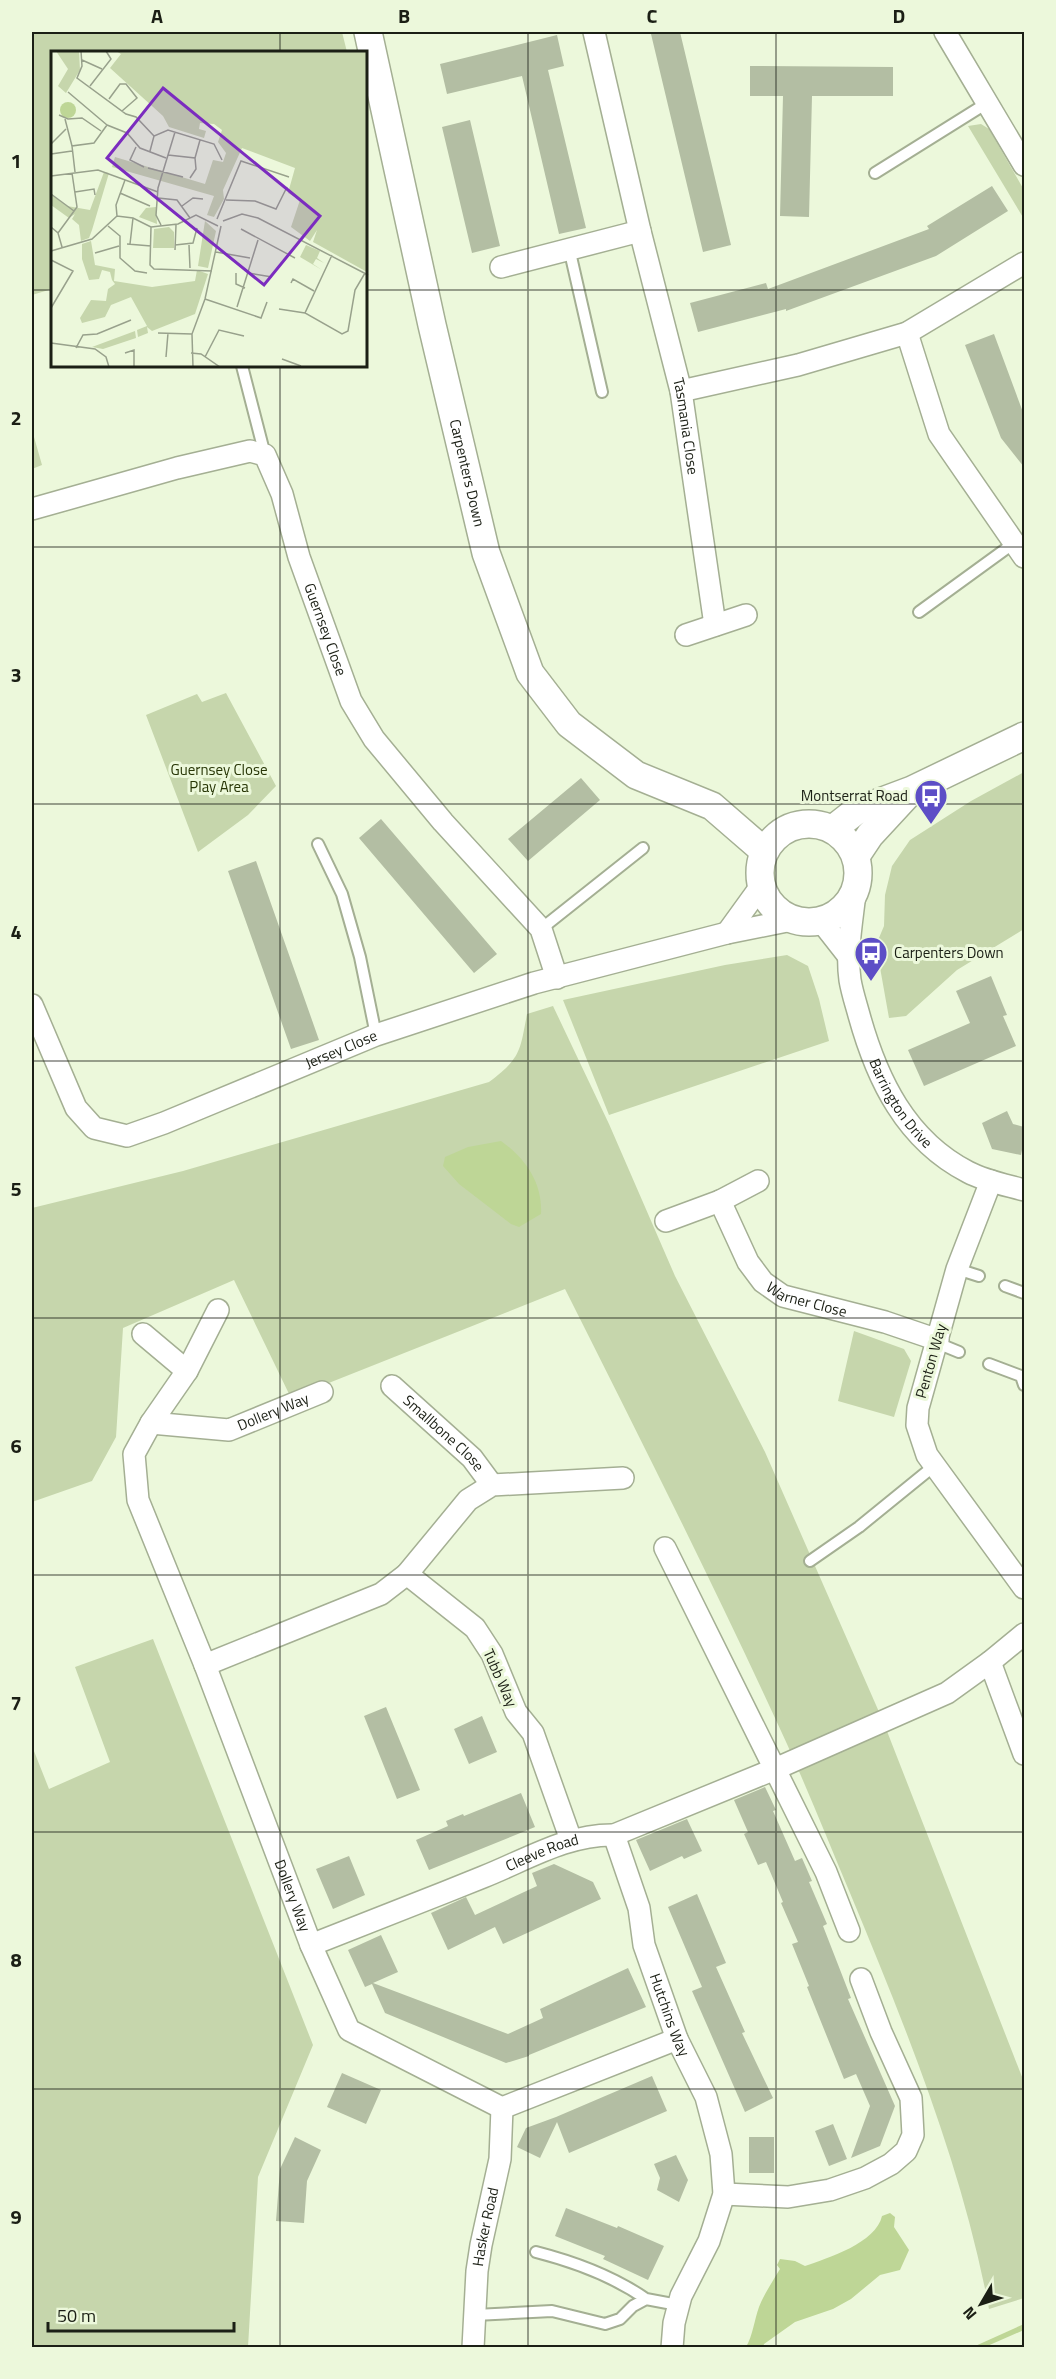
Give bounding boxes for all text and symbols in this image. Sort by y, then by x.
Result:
text: A [151,0,163,31]
text: B [398,0,410,31]
text: C [647,0,658,31]
text: D [893,0,905,31]
inset map [51,51,368,368]
text: 1 [10,145,22,176]
street label: Tasmania Close [667,375,705,476]
text: 2 [10,402,22,433]
street label: Carpenters Down [444,417,491,529]
street label: Guernsey Close [298,580,353,679]
text: 3 [10,659,22,690]
park label: Guernsey Close Play Area [170,758,268,798]
bus stop icon: Montserrat Road [913,778,949,825]
place label: Montserrat Road [801,784,908,807]
text: 4 [10,916,22,947]
bus stop icon: Carpenters Down [853,935,889,982]
place label: Carpenters Down [894,941,1004,964]
street label: Jersey Close [301,1024,381,1074]
street label: Barrington Drive [863,1055,938,1153]
text: 5 [10,1173,22,1204]
street label: Warner Close [761,1276,849,1323]
street label: Penton Way [909,1321,952,1401]
street label: Dollery Way [234,1387,312,1436]
street label: Smallbone Close [398,1389,490,1476]
text: 6 [10,1430,22,1461]
street label: Tubb Way [477,1645,523,1711]
text: 7 [10,1687,22,1718]
street label: Cleeve Road [501,1827,581,1877]
street label: Dollery Way [269,1856,317,1935]
text: 8 [10,1944,22,1975]
street label: Hutchins Way [644,1970,696,2061]
street label: Hasker Road [466,2185,504,2268]
text: 9 [10,2201,22,2232]
north arrow [951,2274,1011,2334]
scale bar [48,2295,234,2333]
text: 50 m [57,2302,96,2329]
text: N [957,2302,982,2325]

